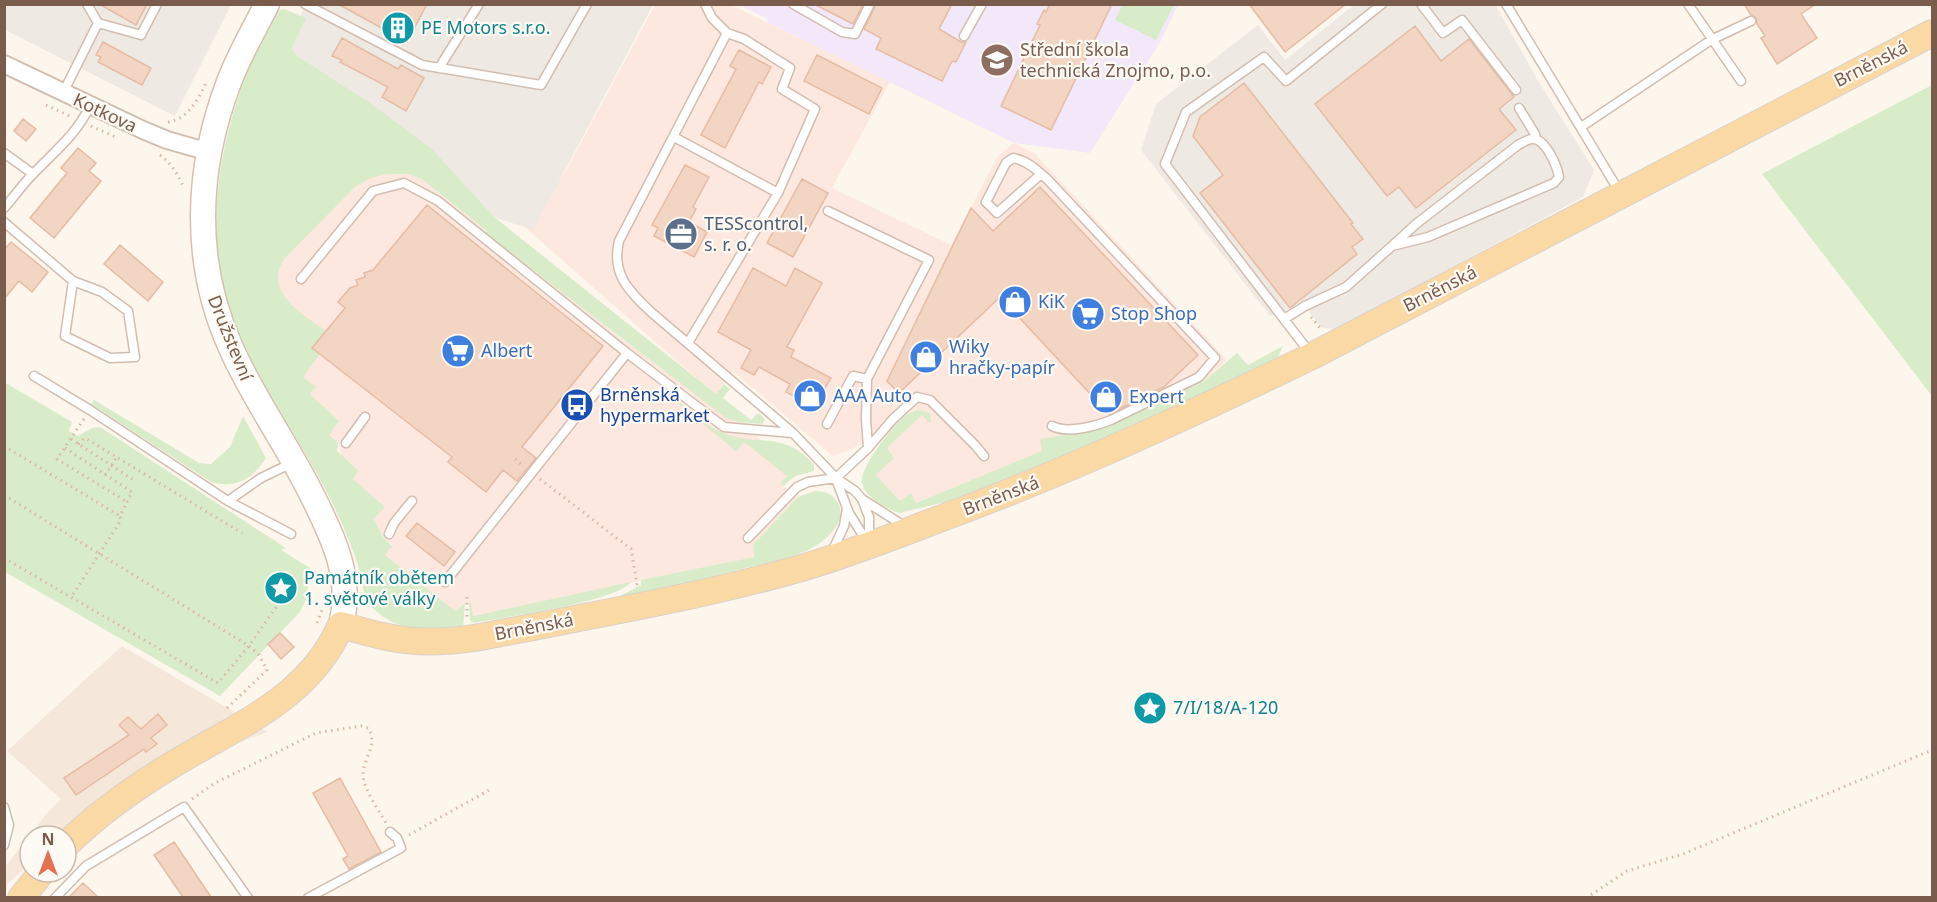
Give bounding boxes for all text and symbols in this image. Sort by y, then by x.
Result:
building icon: PE Motors s.r.o. [380,10,416,46]
place label: PE Motors s.r.o. [421,15,550,39]
street label: Brněnská [1830,34,1912,92]
place label: Střední škola technická Znojmo, p.o. [1020,37,1211,82]
school or university icon: Střední škola technická Znojmo, p.o. [979,42,1015,78]
street label: Kotkova [70,87,141,137]
place label: TESScontrol, s. r. o. [704,211,808,256]
office icon: TESScontrol, s. r. o. [663,216,699,252]
street label: Brněnská [1399,259,1481,317]
shop icon: KiK [997,284,1033,320]
place label: KiK [1038,289,1066,313]
street label: Družstevní [203,291,259,384]
supermarket icon: Stop Shop [1070,296,1106,332]
place label: Stop Shop [1111,301,1197,325]
supermarket icon: Albert [440,333,476,369]
place label: Wiky hračky-papír [949,334,1055,379]
place label: Albert [481,338,533,362]
shop icon: Wiky hračky-papír [908,339,944,375]
shop icon: AAA Auto [792,378,828,414]
shop icon: Expert [1088,379,1124,415]
place label: Brněnská hypermarket [600,382,710,427]
place label: AAA Auto [833,383,912,407]
place label: Expert [1129,384,1184,408]
bus stop icon: Brněnská hypermarket [559,387,595,423]
street label: Brněnská [959,470,1042,521]
place label: Památník obětem 1. světové války [304,565,454,610]
place icon: Památník obětem 1. světové války [263,570,299,606]
street label: Brněnská [492,607,575,645]
place icon: 7/I/18/A-120 [1132,690,1168,726]
place label: 7/I/18/A-120 [1173,695,1278,719]
north arrow [18,824,78,884]
text: N [41,828,55,850]

